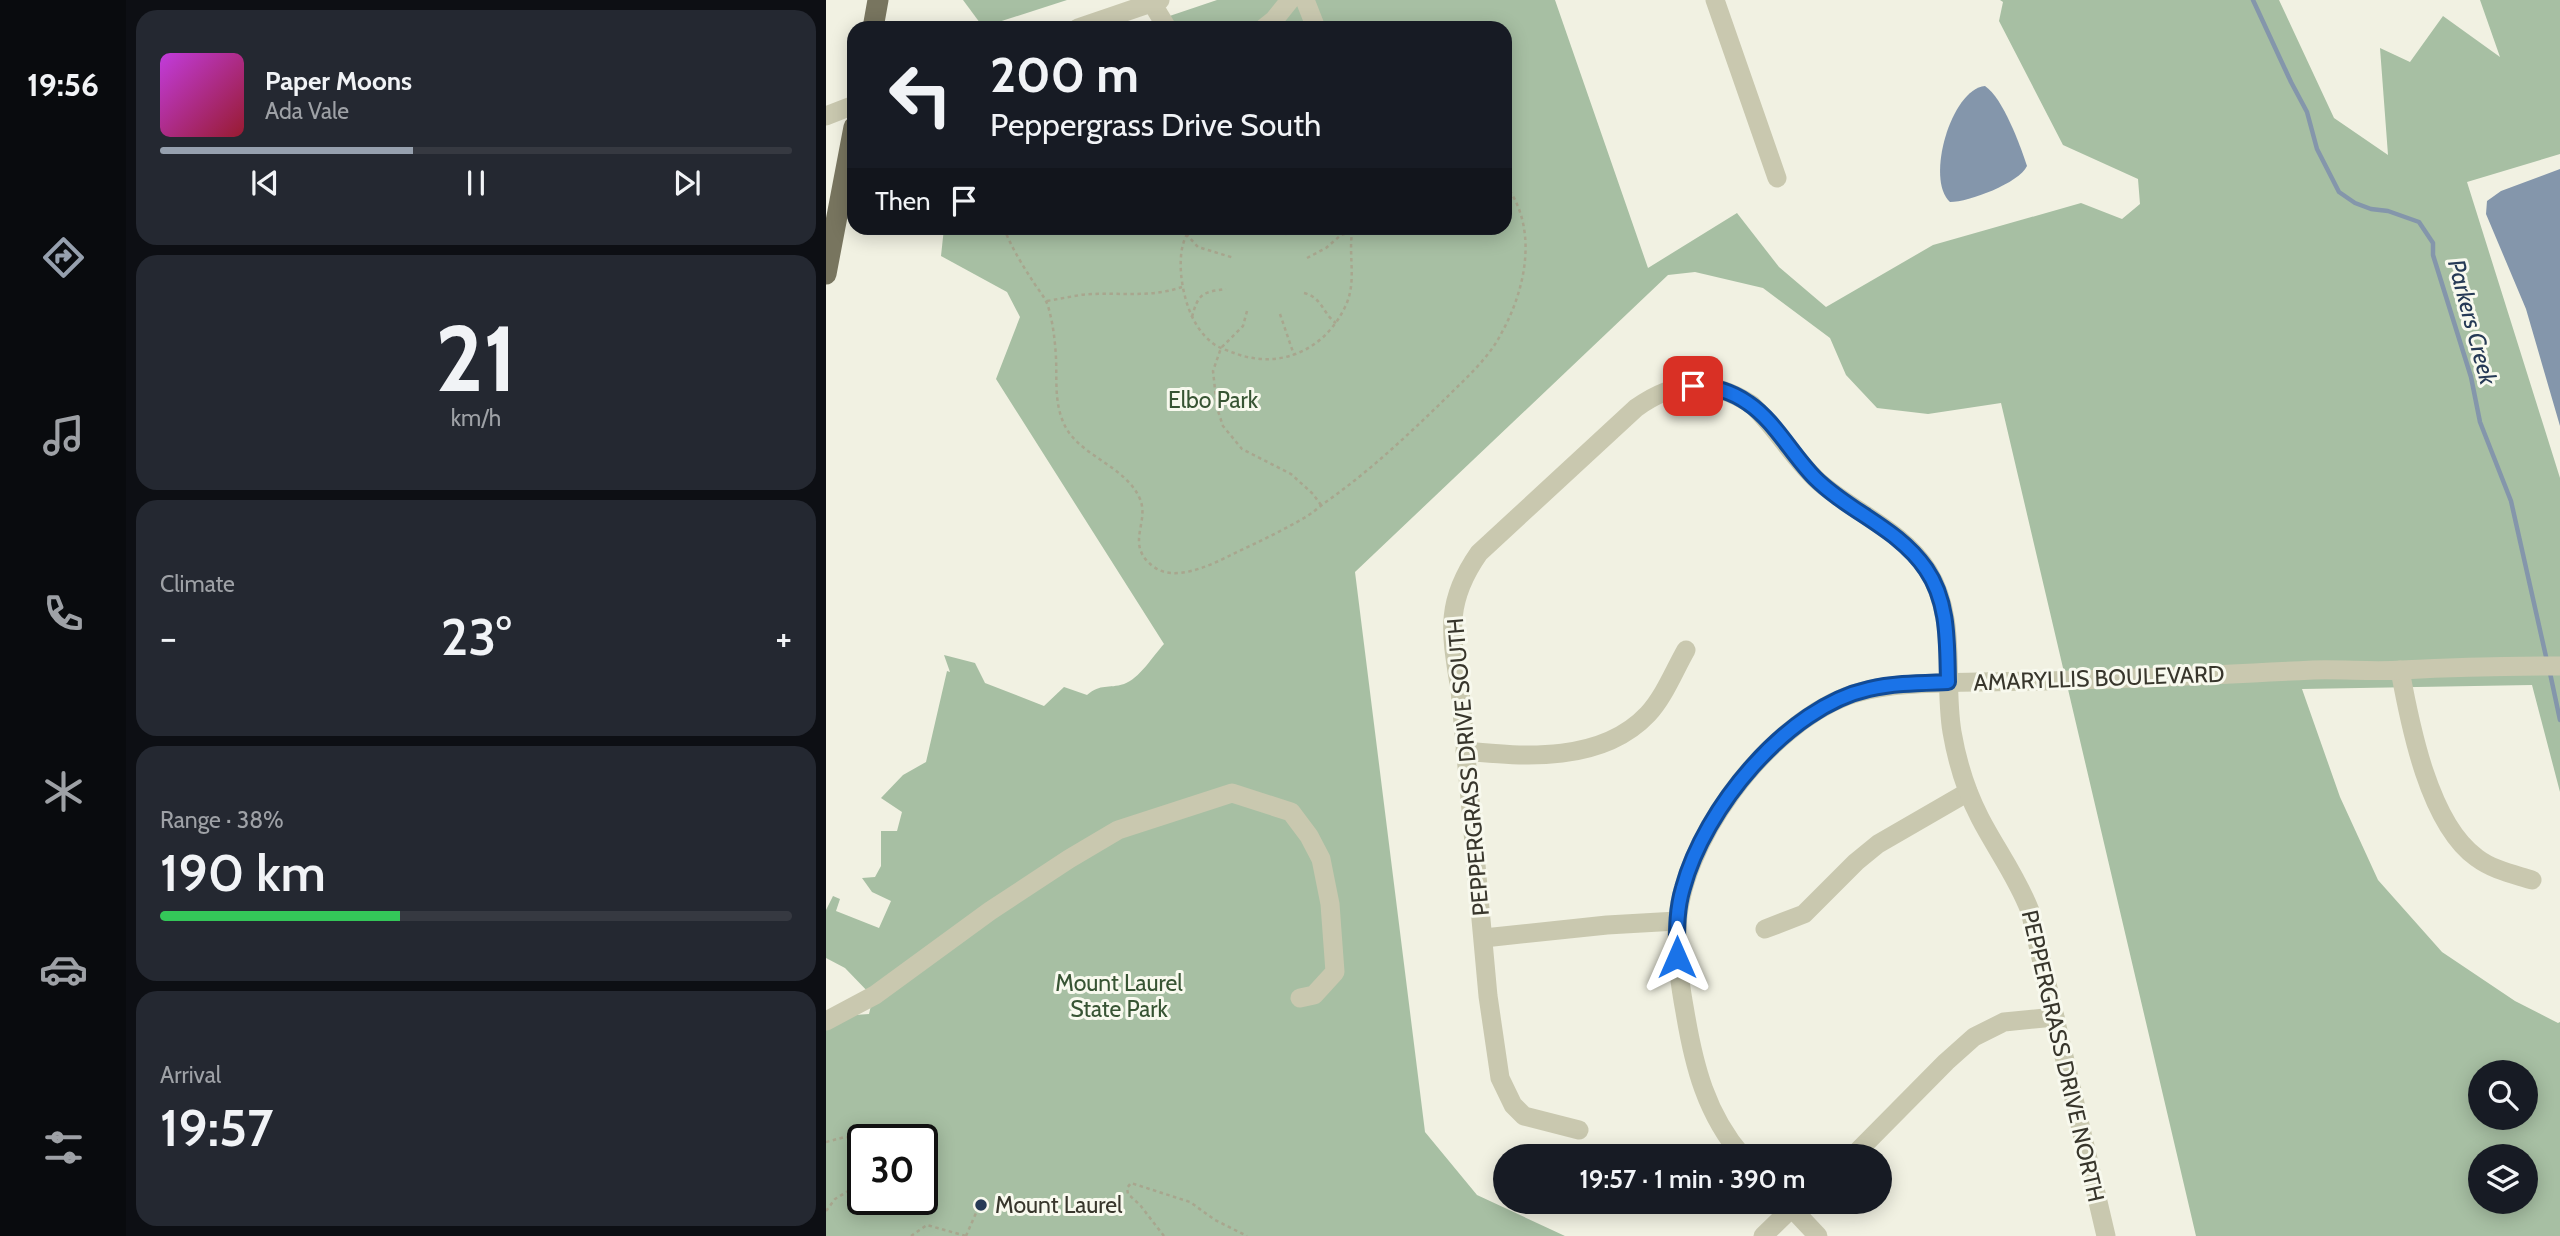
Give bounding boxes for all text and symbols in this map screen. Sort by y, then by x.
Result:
text: 200 m [990,45,1139,104]
icon: left [875,49,966,140]
text: 19:56 [27,65,99,104]
text: Paper Moons [265,65,412,97]
text: Ada Vale [265,97,349,125]
text: Peppergrass Drive South [990,105,1321,144]
icon: previous [246,164,284,202]
icon: pause [457,164,495,202]
icon: next [668,164,706,202]
icon: arrive [945,182,983,220]
text: Then [875,185,931,217]
icon: directions [39,233,88,282]
water label: Parkers Creek [2442,256,2503,388]
text: 21 [435,303,517,414]
pin [1663,356,1723,416]
icon: arrive [1674,367,1712,405]
park label: Elbo Park [1168,386,1259,414]
text: km/h [451,404,501,432]
icon: music [39,411,88,460]
text: Climate [160,570,235,598]
icon: phone [39,589,88,638]
text: 23° [441,605,511,668]
text: − [160,614,177,661]
text: + [775,614,792,661]
street label: PEPPERGRASS DRIVE SOUTH [1441,617,1495,917]
street label: AMARYLLIS BOULEVARD [1973,660,2225,696]
icon: climate [39,767,88,816]
text: Range · 38% [160,806,284,834]
text: 190 km [160,841,326,904]
street label: PEPPERGRASS DRIVE NORTH [2016,907,2110,1205]
position arrow [1640,920,1714,994]
icon: car [39,945,88,994]
park label: Mount Laurel State Park [1055,969,1183,1023]
map controls [2468,1060,2538,1214]
button: search [2468,1060,2538,1130]
text: Arrival [160,1061,221,1089]
text: 19:57 [160,1096,273,1159]
icon: filters [39,1123,88,1172]
speed limit sign: 30 [847,1124,938,1215]
button: layers [2468,1144,2538,1214]
text: 19:57 · 1 min · 390 m [1580,1163,1805,1195]
place label: Mount Laurel [995,1191,1123,1219]
marker: Mount Laurel [973,1197,989,1213]

